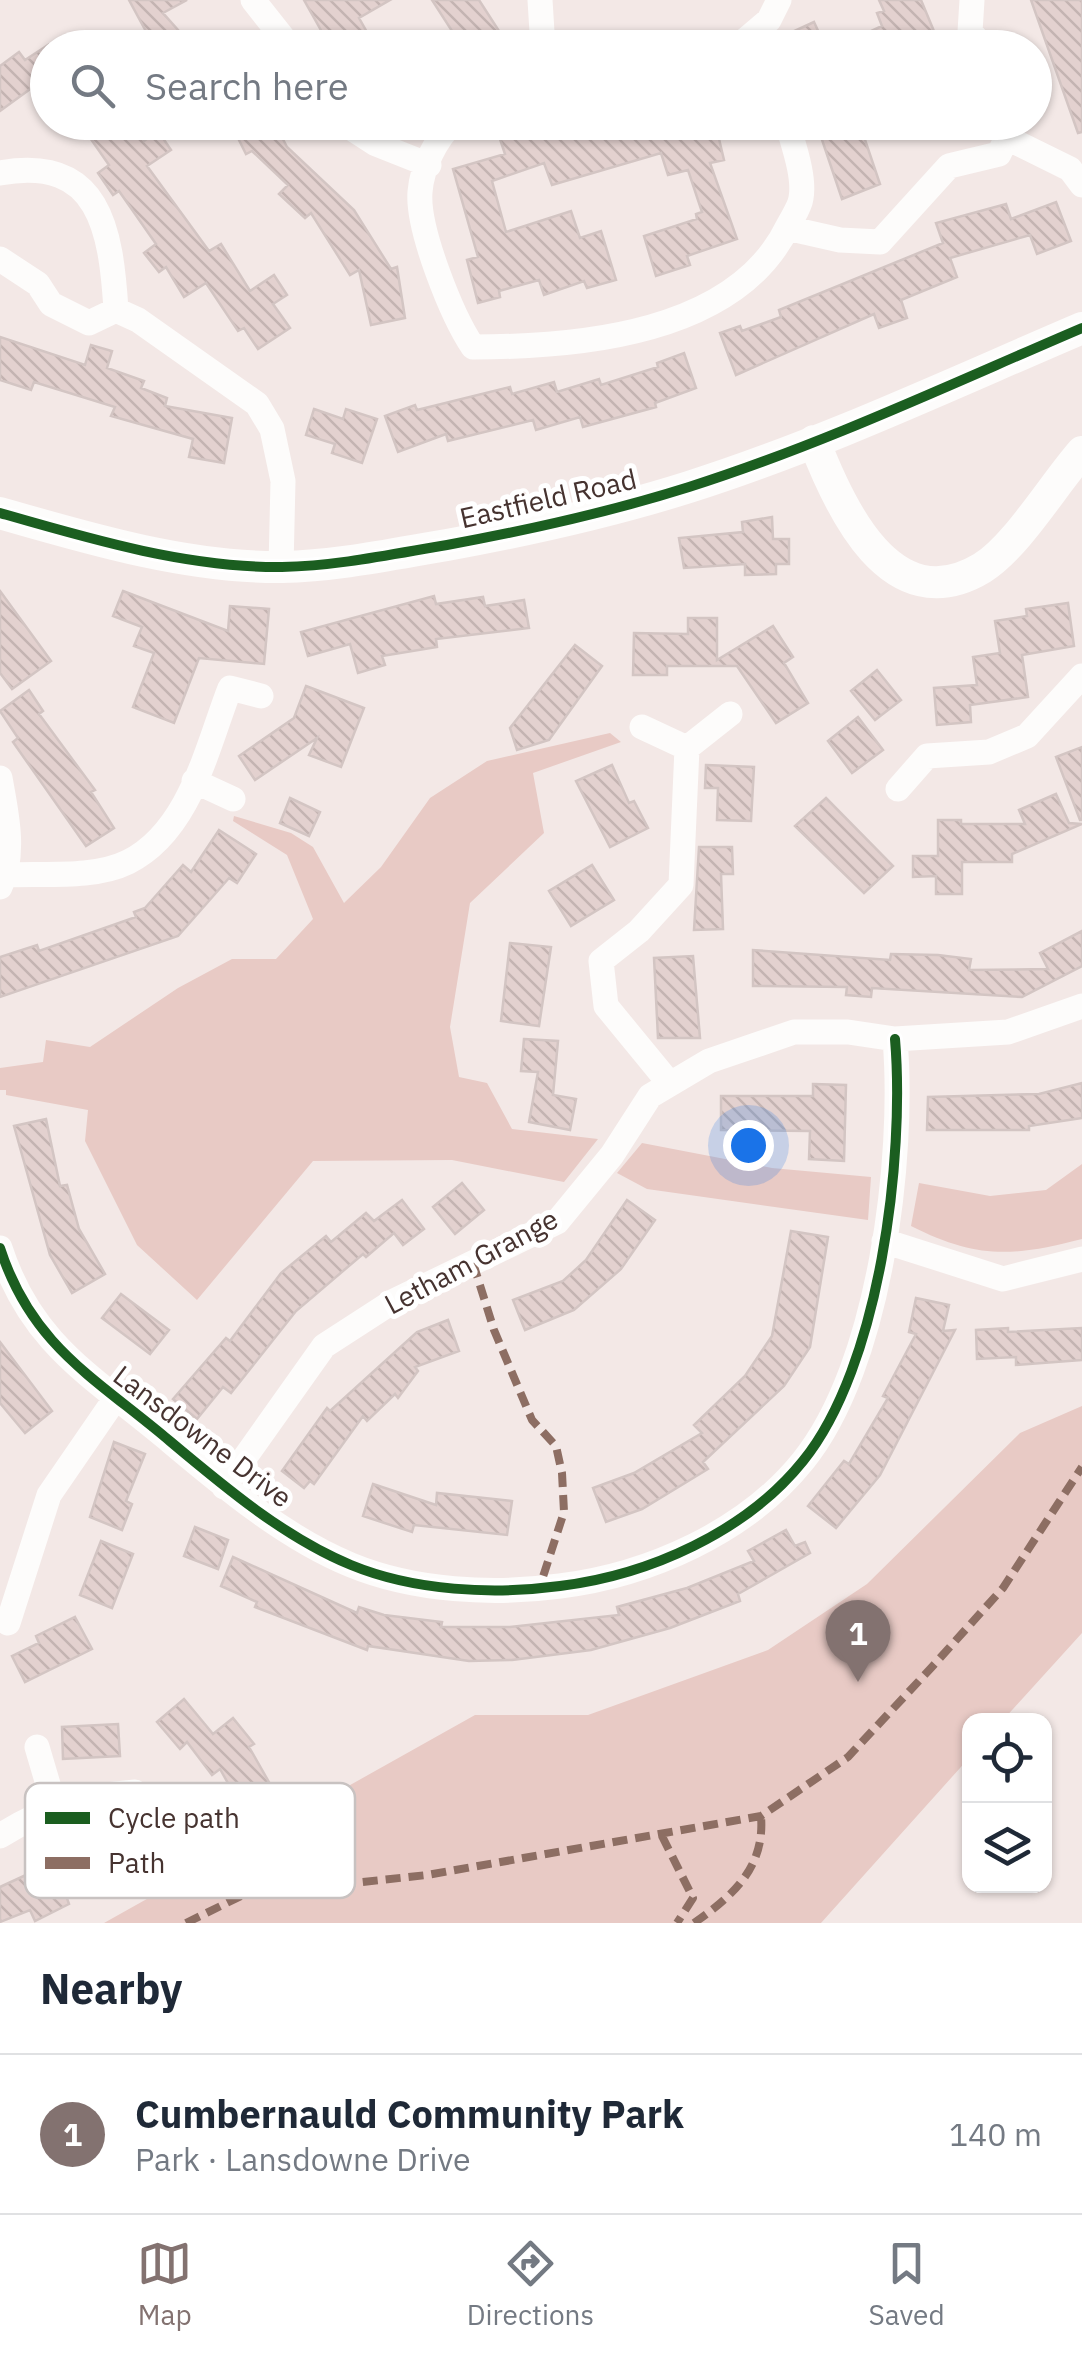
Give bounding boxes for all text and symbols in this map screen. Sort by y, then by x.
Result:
search box [30,30,1052,140]
icon: search [65,58,120,113]
text: Search here [145,61,349,110]
street label: Eastfield Road [456,460,640,536]
your location [723,1120,774,1171]
street label: Letham Grange [378,1200,564,1322]
street label: Lansdowne Drive [106,1357,300,1515]
pin: 1 [826,1600,890,1682]
map controls [962,1713,1052,1893]
button: locate [962,1713,1052,1803]
legend [25,1783,355,1898]
text: Cycle path [108,1799,240,1836]
button: layers [962,1803,1052,1893]
text: Path [108,1844,165,1881]
text: Nearby [40,1961,182,2016]
text: Cumbernauld Community Park [135,2089,684,2138]
text: 1 [63,2113,82,2155]
text: 140 m [949,2113,1042,2155]
text: Park · Lansdowne Drive [135,2138,471,2180]
tab: Map [137,2236,192,2333]
tab: Directions [467,2236,594,2333]
tab: Saved [869,2236,945,2333]

